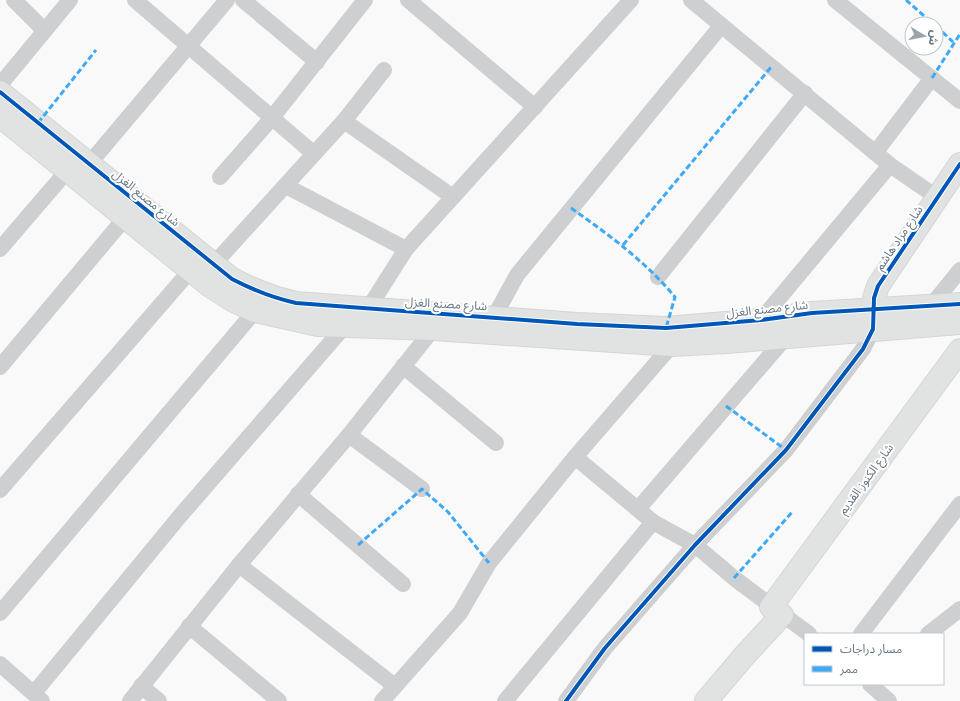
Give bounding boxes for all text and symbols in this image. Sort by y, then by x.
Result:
north arrow [904,16,944,56]
text: ش [926,29,941,46]
street label: شارع مصنع الغزل [108,167,182,231]
street label: شارع مراد هاشم [872,203,927,274]
street label: شارع مصنع الغزل [404,295,488,315]
street label: شارع مصنع الغزل [725,298,809,322]
street label: شارع الكنوز القديم [836,441,898,518]
legend [804,633,944,685]
text: مسار دراجات [840,642,902,656]
text: ممر [839,662,858,676]

